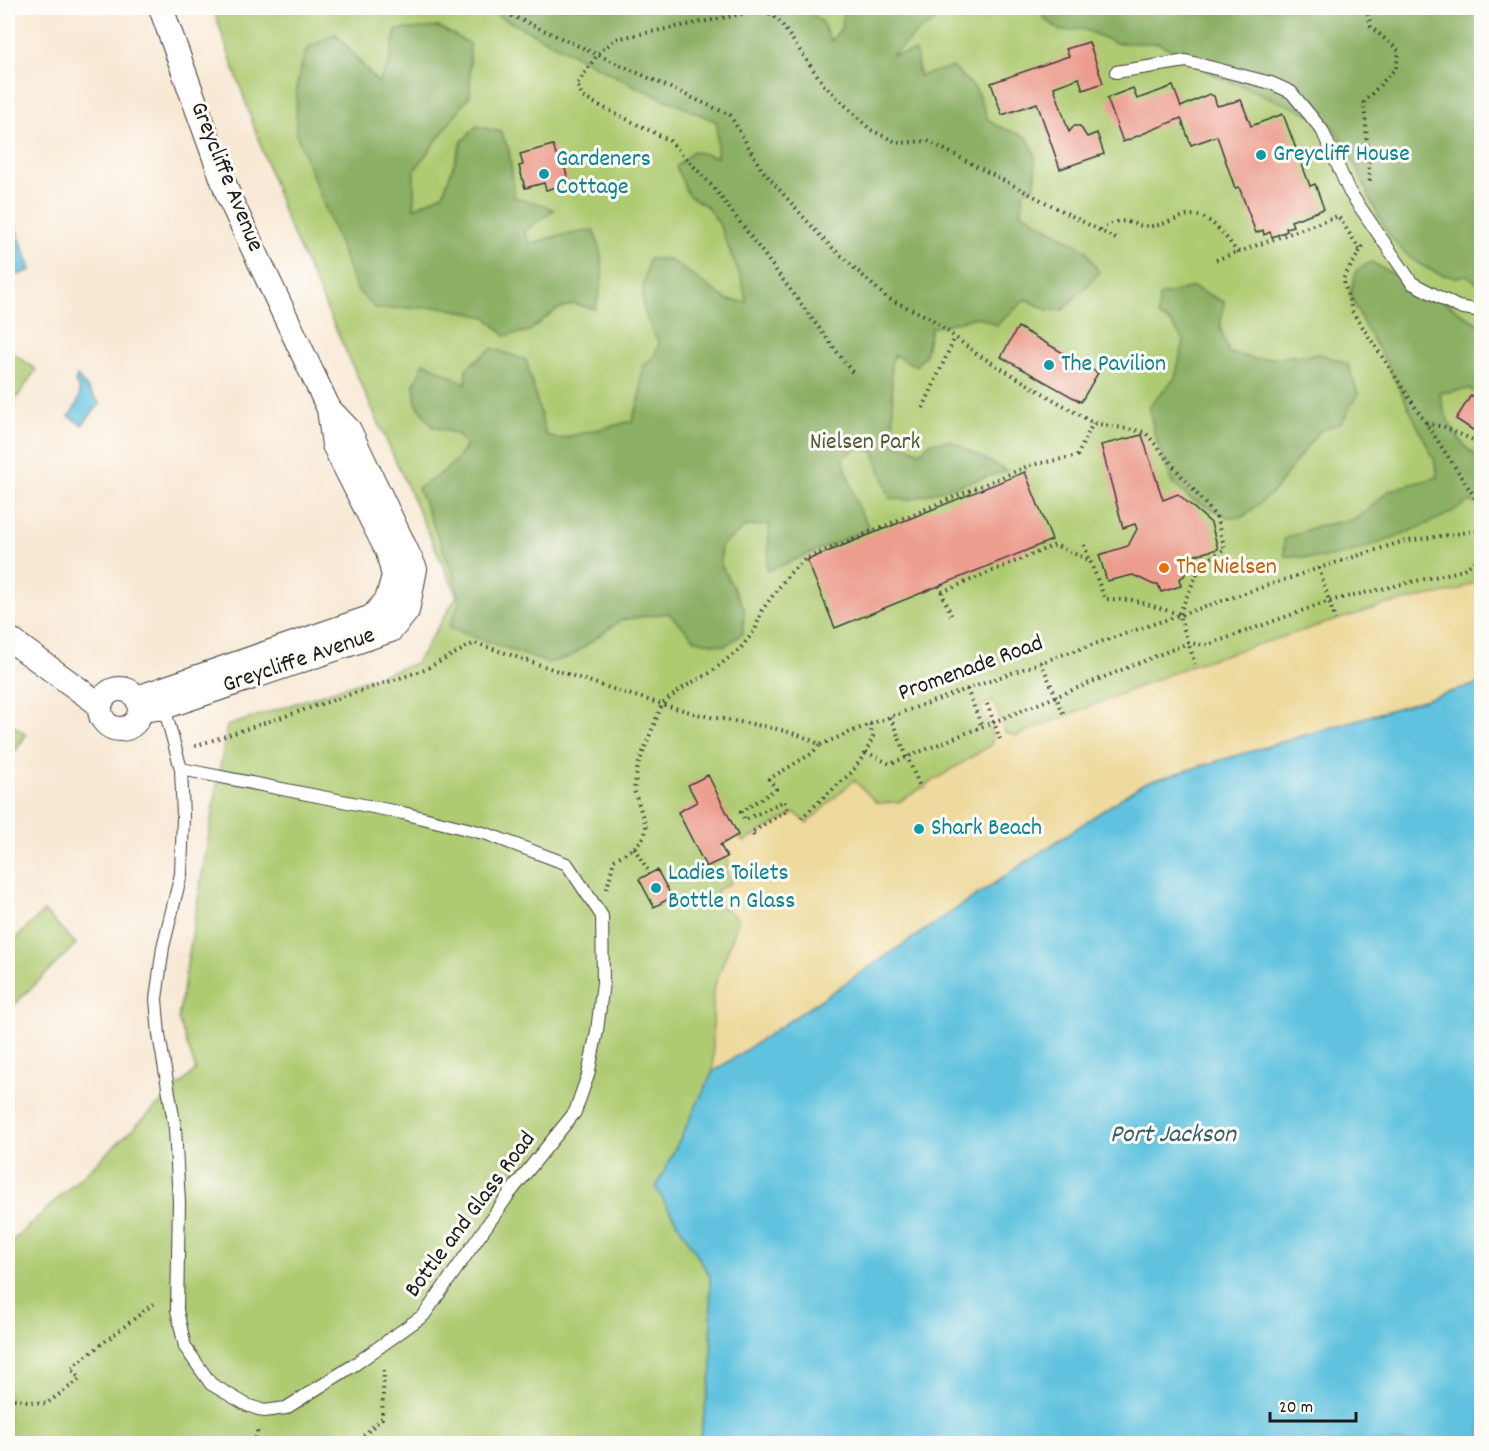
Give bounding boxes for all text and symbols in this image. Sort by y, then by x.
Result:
street label: Greycliffe Avenue [180,97,272,257]
place label: Greycliff House [1273,138,1410,172]
place label: Gardeners Cottage [556,143,651,205]
marker: Greycliff House [1254,148,1268,162]
marker: Gardeners Cottage [537,167,551,181]
place label: The Pavilion [1061,348,1166,382]
marker: The Pavilion [1042,358,1056,372]
park label: Nielsen Park [810,426,920,460]
place label: The Nielsen [1176,551,1277,585]
marker: The Nielsen [1157,561,1171,575]
street label: Greycliffe Avenue [218,619,380,703]
street label: Promenade Road [894,627,1048,711]
place label: Shark Beach [931,812,1042,846]
marker: Shark Beach [912,822,926,836]
place label: Ladies Toilets Bottle n Glass [668,857,795,919]
marker: Ladies Toilets Bottle n Glass [649,881,663,895]
water label: Port Jackson [1110,1117,1237,1154]
street label: Bottle and Glass Road [397,1125,545,1305]
scale bar [1270,1385,1356,1423]
text: 20 m [1279,1396,1313,1421]

